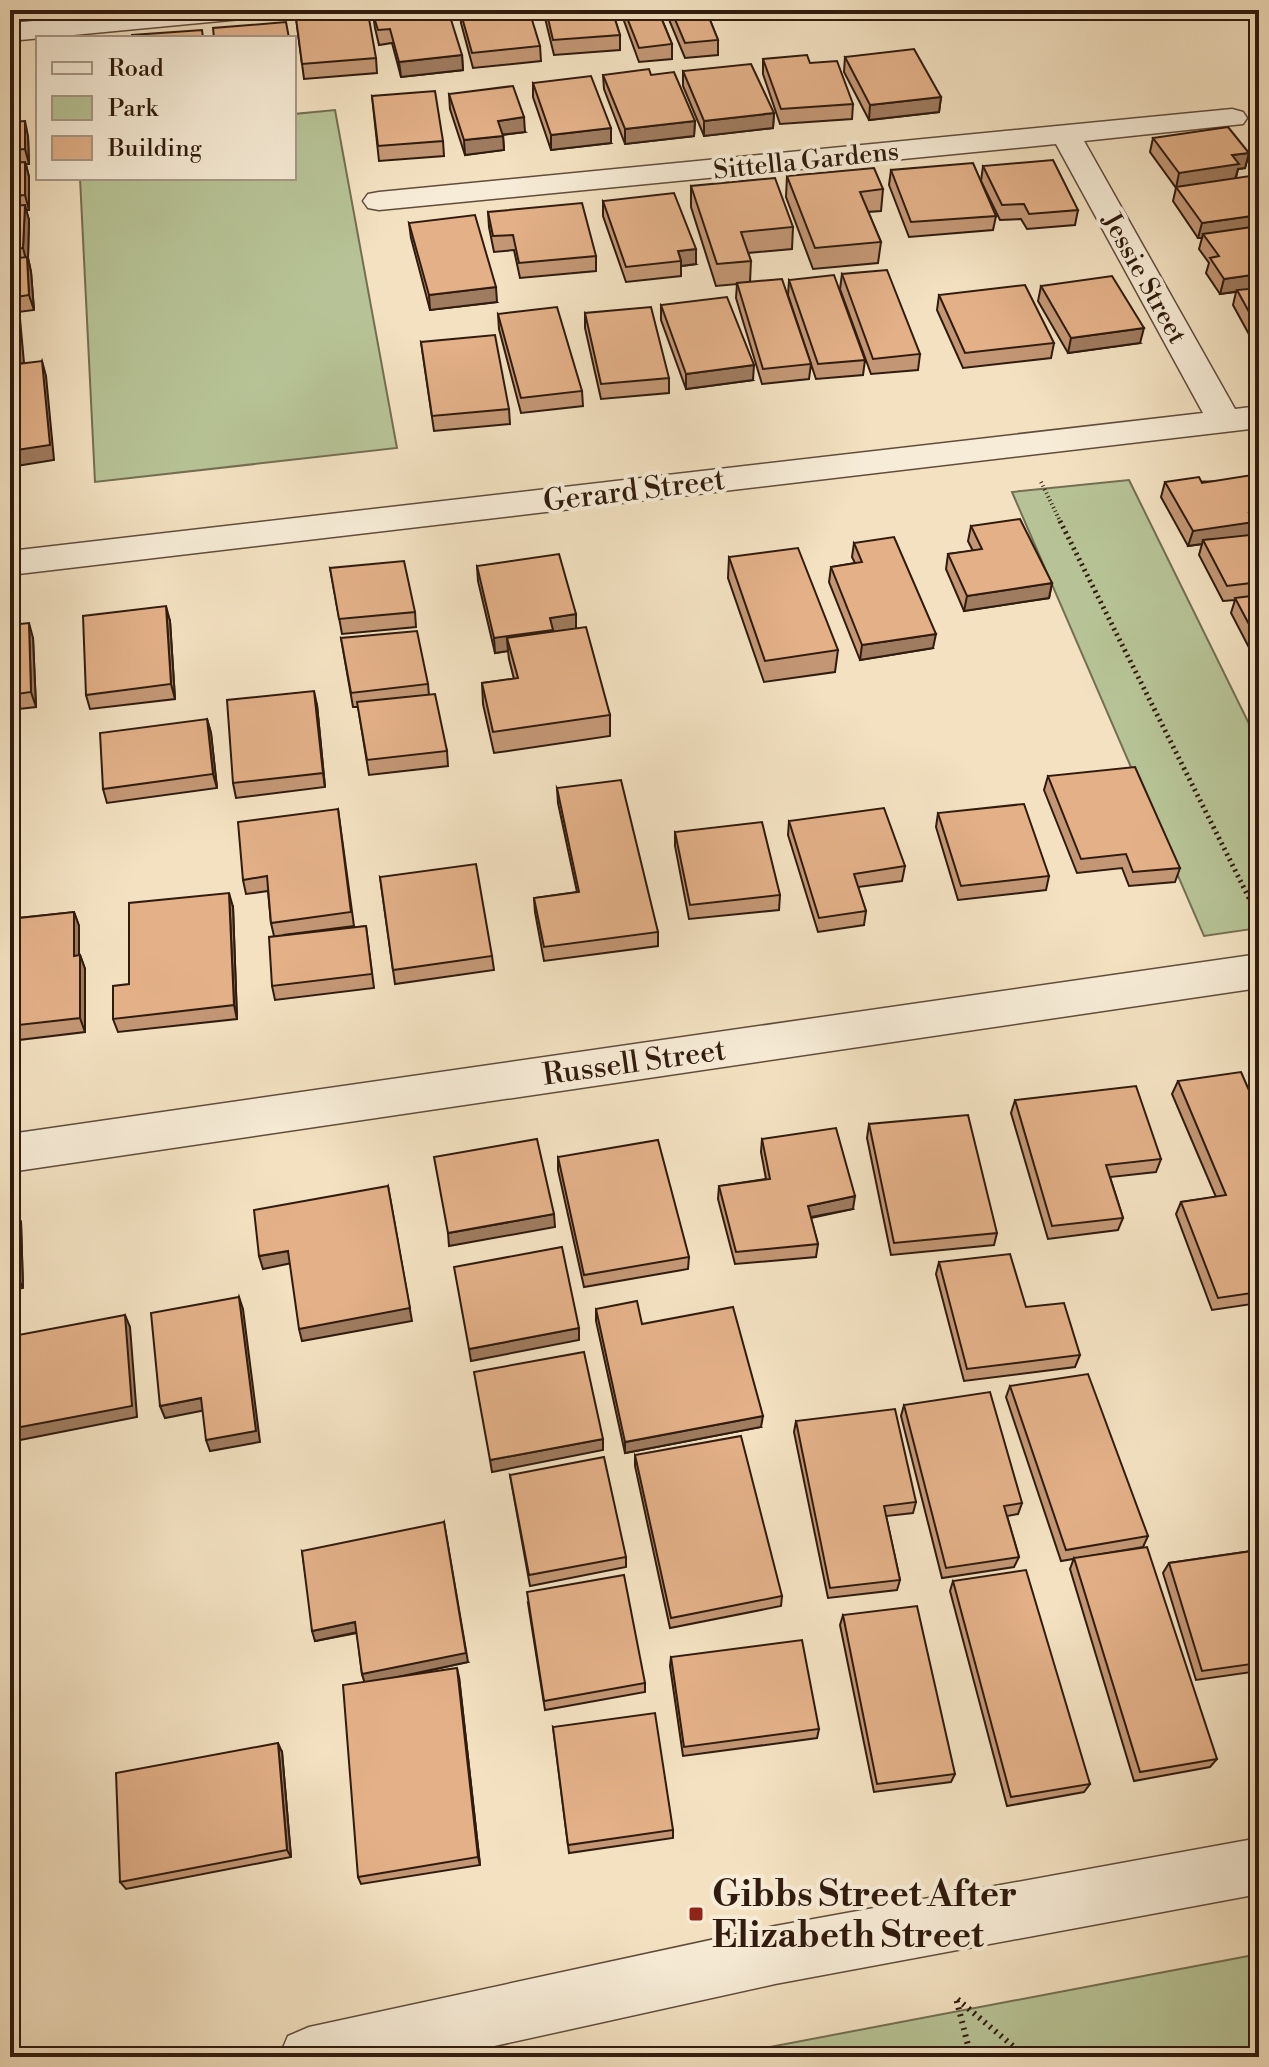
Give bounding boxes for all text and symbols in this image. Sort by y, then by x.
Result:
legend [36,36,296,180]
text: Road [108,54,164,84]
text: Park [108,94,159,124]
text: Building [107,134,202,164]
street label: Sittella Gardens [712,135,901,187]
street label: Jessie Street [1095,207,1193,350]
street label: Gerard Street [541,461,727,521]
street label: Russell Street [540,1031,729,1095]
place label: Gibbs Street After Elizabeth Street [712,1873,1017,1959]
marker: Gibbs Street After Elizabeth Street [687,1905,705,1923]

